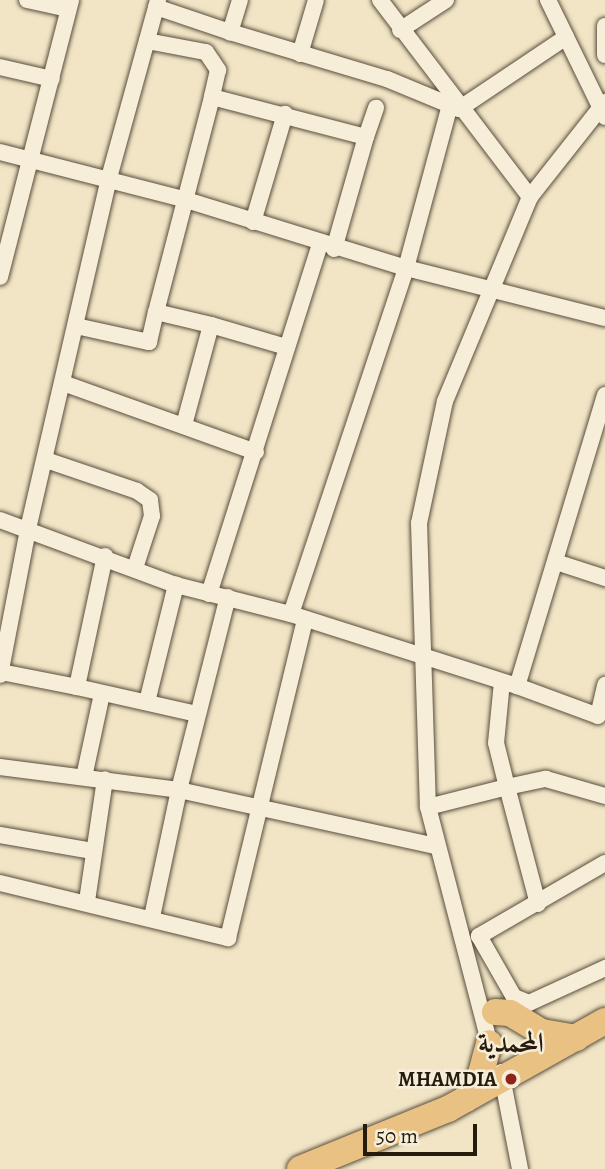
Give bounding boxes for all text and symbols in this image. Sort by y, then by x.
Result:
district label: المحمدية [478,1026,544,1060]
place label: MHAMDIA [398,1066,497,1092]
marker: MHAMDIA [503,1071,519,1087]
scale bar [367,1110,481,1154]
text: 50 m [376,1122,418,1150]

